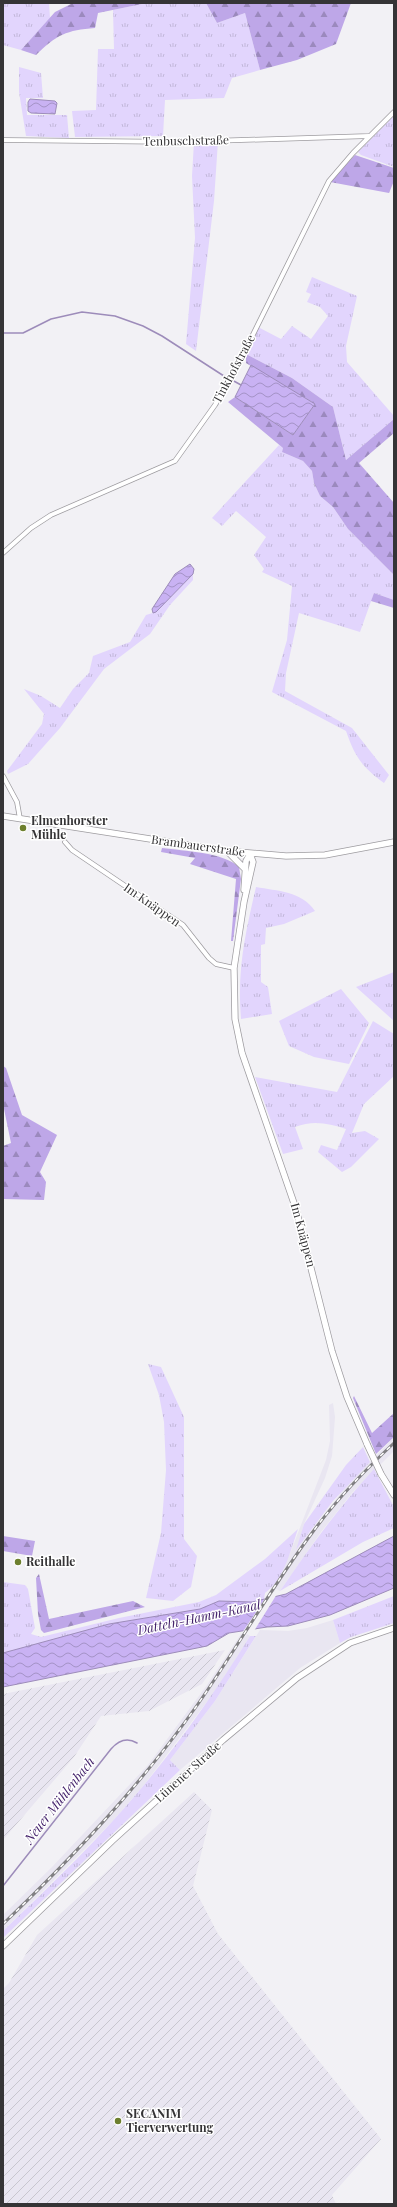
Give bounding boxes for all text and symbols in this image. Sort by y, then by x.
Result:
street label: Tenbuschstraße [143,131,229,149]
street label: Tinkhofstraße [208,331,258,406]
place label: Elmenhorster Mühle [31,812,108,842]
marker: Elmenhorster Mühle [18,823,28,833]
street label: Brambauerstraße [150,831,246,860]
street label: Im Knäppen [121,879,184,930]
street label: Im Knäppen [288,1201,320,1269]
place label: Reithalle [26,1553,75,1569]
marker: Reithalle [13,1557,23,1567]
water label: Datteln-Hamm-Kanal [135,1595,263,1638]
street label: Lünener Straße [151,1737,224,1805]
water label: Neuer Mühlenbach [19,1753,98,1847]
place label: SECANIM Tierverwertung [126,2105,213,2135]
marker: SECANIM Tierverwertung [113,2116,123,2126]

